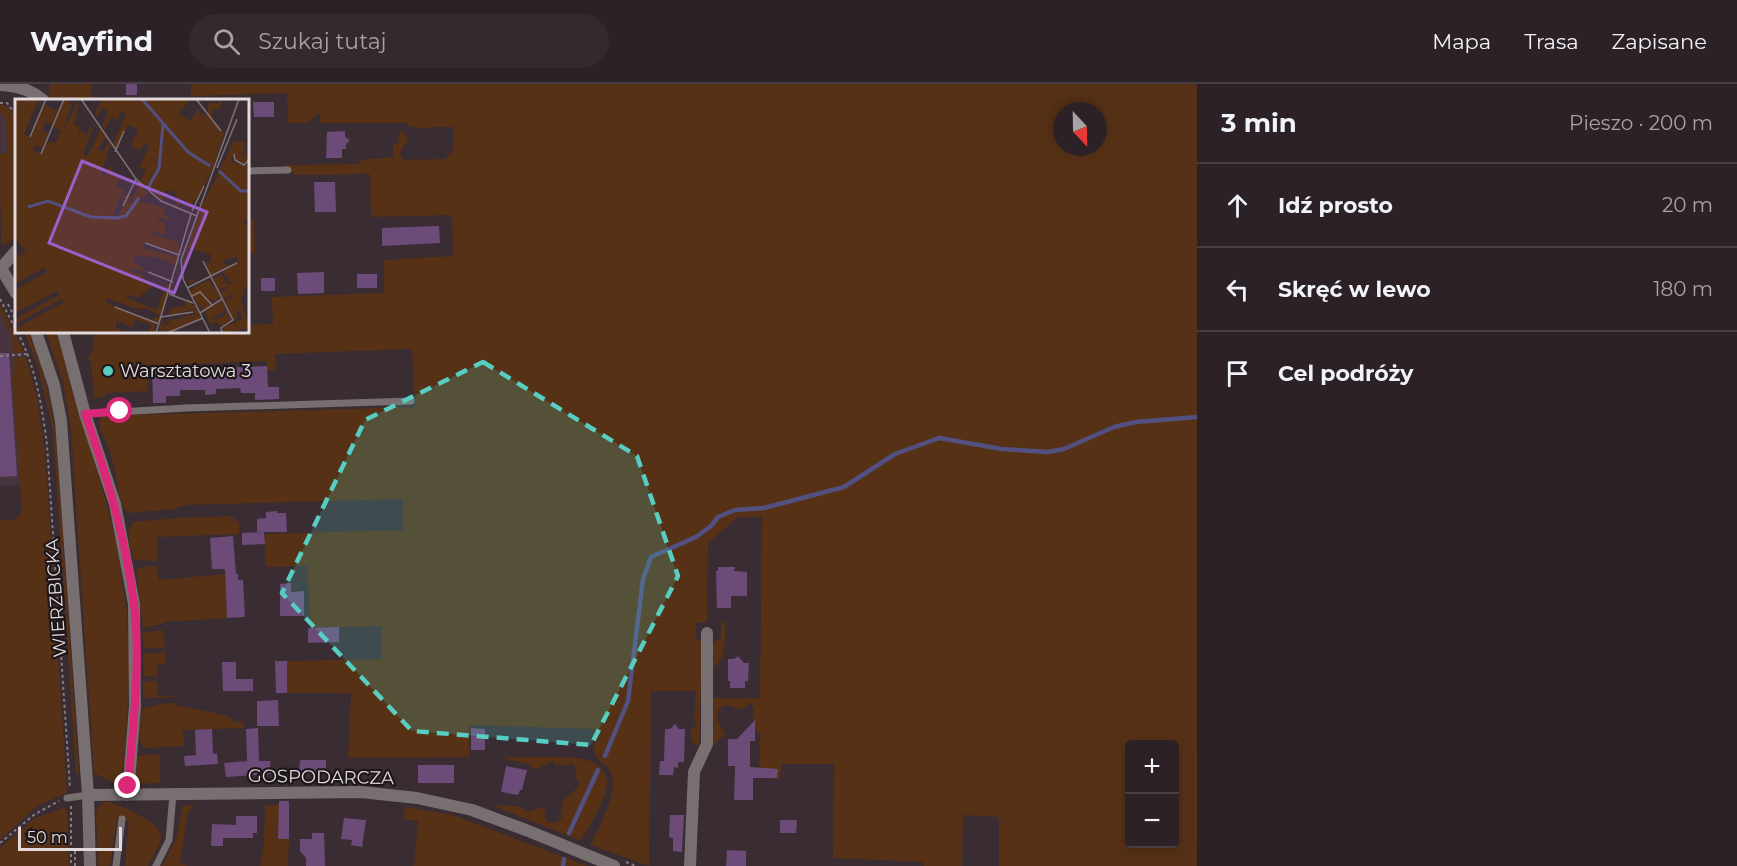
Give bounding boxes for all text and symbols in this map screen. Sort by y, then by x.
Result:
search box [189,14,609,68]
text: Wayfind [30,24,153,58]
icon: search [210,25,243,58]
text: Szukaj tutaj [258,28,387,55]
text: Mapa [1432,29,1491,54]
text: Trasa [1524,29,1579,54]
text: Zapisane [1612,29,1707,54]
inset map [15,99,249,333]
north arrow [1053,102,1107,156]
text: 3 min [1221,107,1297,139]
text: Pieszo · 200 m [1569,111,1713,135]
icon: ahead [1221,189,1254,222]
text: Idź prosto [1278,192,1393,219]
text: 20 m [1662,193,1713,217]
icon: left [1221,273,1254,306]
text: Skręć w lewo [1278,276,1431,303]
text: 180 m [1653,277,1713,301]
icon: arrive [1221,357,1254,390]
place label: Warsztatowa 3 [120,360,251,382]
text: Cel podróży [1278,360,1414,387]
marker: Warsztatowa 3 [101,364,115,378]
route start [106,397,132,423]
street label: WIERZBICKA [41,538,71,658]
map controls [1125,740,1179,848]
button: + [1125,740,1179,794]
street label: GOSPODARCZA [248,765,394,789]
route end [114,772,140,798]
button: − [1125,794,1179,848]
scale bar [18,824,122,852]
text: 50 m [27,828,68,847]

